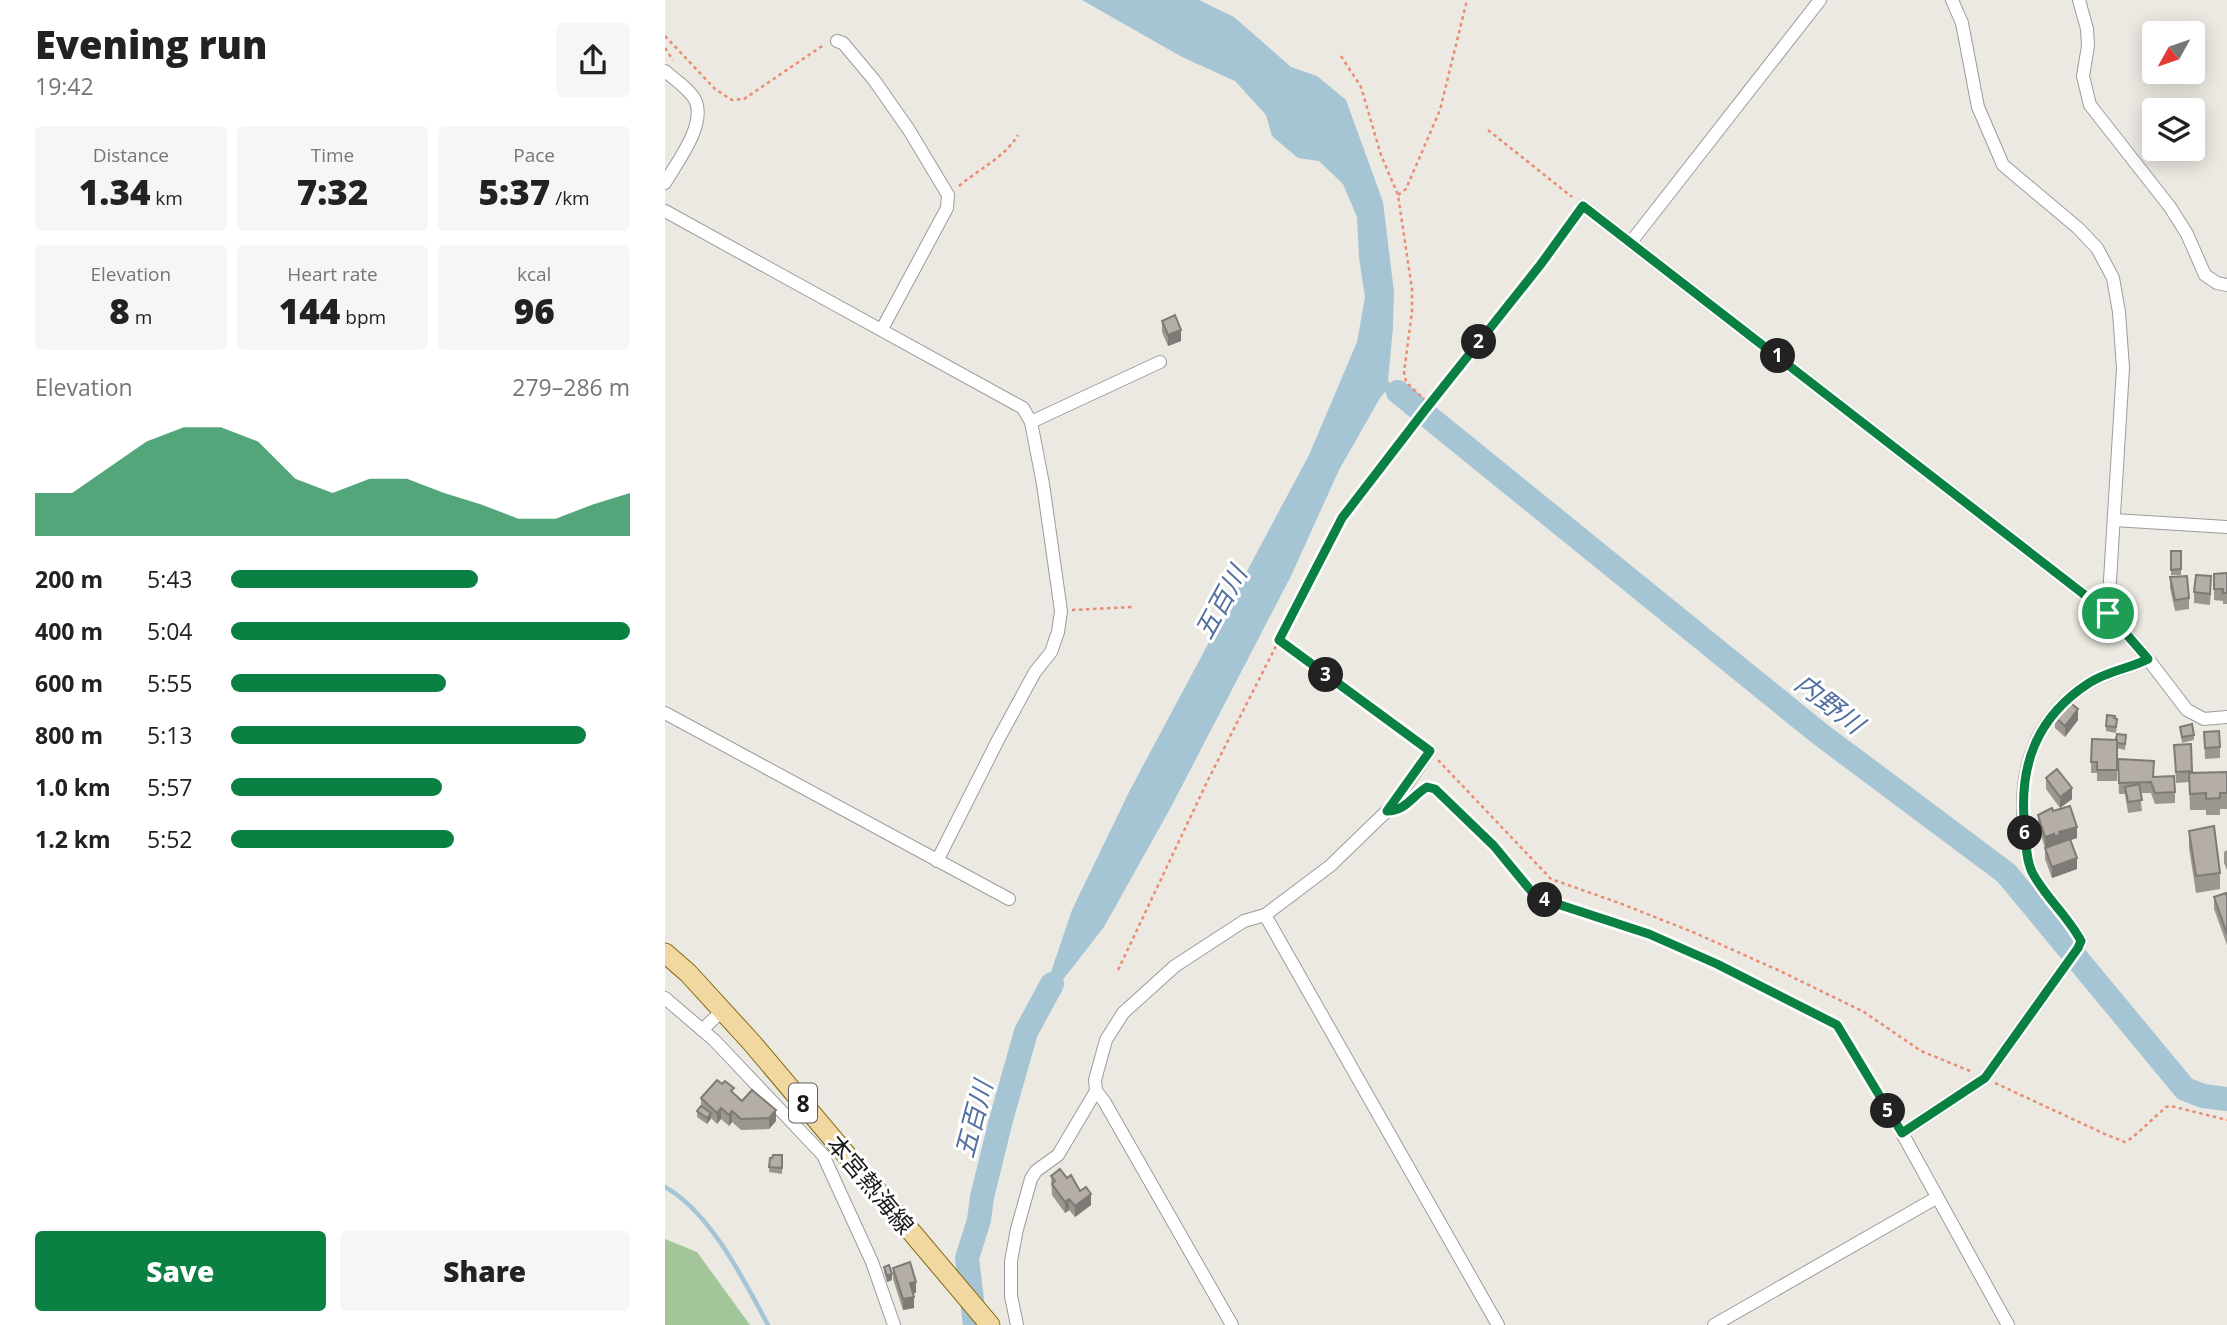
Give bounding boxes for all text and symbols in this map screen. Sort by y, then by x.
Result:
text: Evening run [35,18,267,70]
north arrow [2142,21,2205,84]
map controls [2142,21,2205,161]
button: share [556,23,630,97]
text: 19:42 [35,70,94,102]
button: layers [2142,98,2205,161]
text: Distance [93,142,169,168]
text: Time [311,142,354,168]
text: Pace [513,142,555,168]
text: 1.34 [79,168,150,215]
text: 7:32 [297,168,368,215]
text: 5:37 [479,168,550,215]
text: km [150,185,183,211]
text: /km [550,185,590,211]
text: Elevation [90,261,171,287]
text: Heart rate [287,261,378,287]
text: kcal [517,261,551,287]
text: 8 [109,287,130,334]
text: 144 [279,287,340,334]
text: 96 [514,287,555,334]
text: m [130,304,152,330]
text: bpm [340,304,386,330]
pin: 2 [1461,324,1497,360]
text: 2 [1473,328,1484,354]
pin: 1 [1761,338,1795,374]
text: 1 [1772,342,1783,368]
text: Elevation [35,371,133,403]
text: 279–286 m [512,371,630,403]
water label: 五百川 [1185,557,1256,645]
text: 200 m [35,563,103,595]
text: 5:43 [147,563,193,595]
pin [2078,583,2138,643]
icon: arrive [2089,594,2127,632]
text: 400 m [35,615,103,647]
text: 5:04 [147,615,193,647]
pin: 3 [1309,658,1343,692]
text: 3 [1320,661,1331,687]
water label: 内野川 [1788,665,1874,743]
text: 600 m [35,667,103,699]
text: 5:55 [147,667,193,699]
text: 800 m [35,719,103,751]
text: 5:13 [147,719,193,751]
text: 1.0 km [35,771,111,803]
text: 5:57 [147,771,193,803]
pin: 6 [2007,816,2043,850]
text: 6 [2019,819,2030,845]
text: 1.2 km [35,823,111,855]
text: 5:52 [147,823,193,855]
pin: 4 [1527,883,1563,918]
text: 4 [1539,886,1550,912]
water label: 五百川 [946,1074,1001,1161]
road number: 8 [789,1084,817,1122]
pin: 5 [1871,1094,1905,1128]
text: 5 [1882,1097,1893,1123]
street label: 本宮熱海線 [820,1127,922,1241]
button: Save [35,1231,326,1311]
button: Share [340,1231,630,1311]

